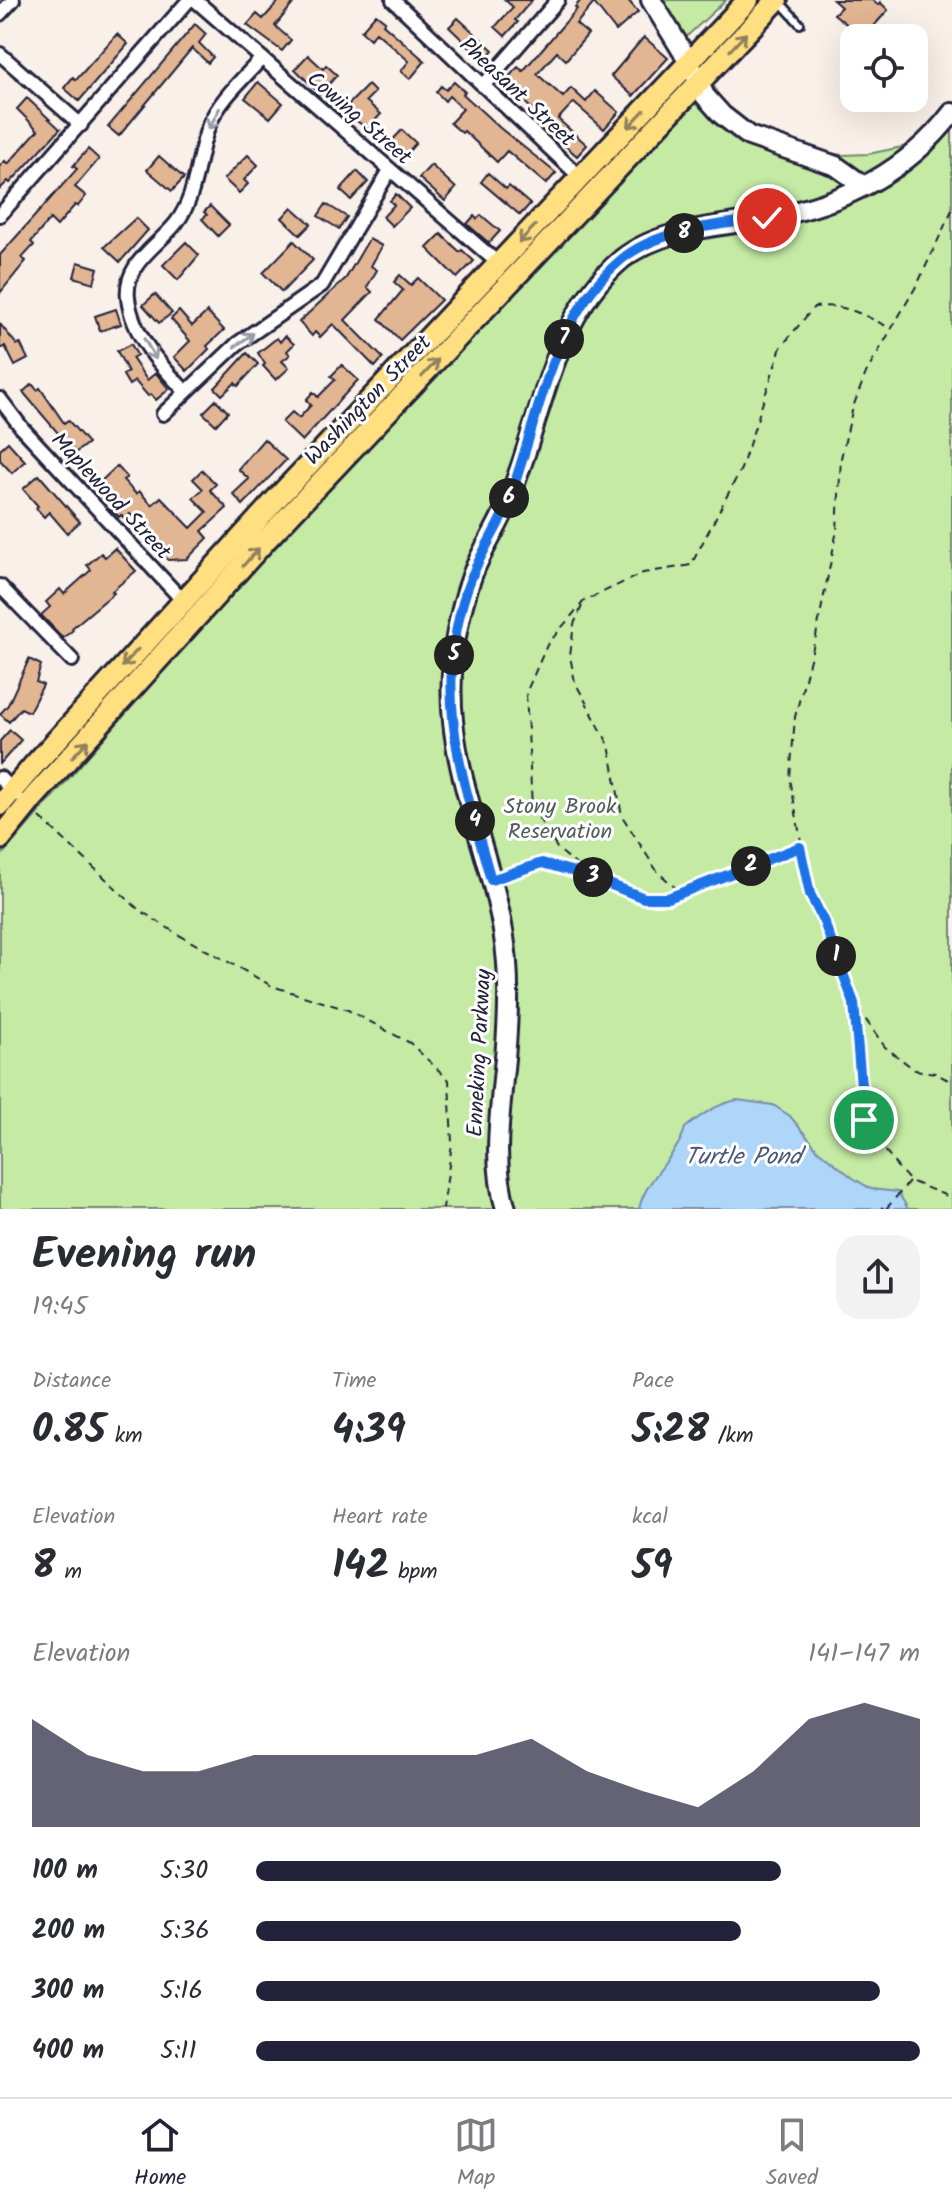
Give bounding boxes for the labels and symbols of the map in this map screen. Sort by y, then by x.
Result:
street label: Pheasant Street [450,29,583,157]
one-way arrow [729,33,747,53]
street label: Cowing Street [298,63,419,175]
one-way arrow [205,106,221,130]
one-way arrow [627,108,645,128]
pin [733,184,801,252]
pin: 8 [664,213,704,253]
one-way arrow [518,224,537,244]
pin: 7 [544,319,584,359]
street label: Washington Street [297,327,441,474]
one-way arrow [232,331,254,348]
one-way arrow [142,337,158,360]
one-way arrow [420,358,439,378]
street label: Maplewood Street [42,425,179,569]
pin: 6 [489,478,529,518]
one-way arrow [242,547,260,567]
pin: 5 [434,635,474,675]
one-way arrow [122,648,140,668]
one-way arrow [70,739,89,759]
park label: Stony Brook Reservation [504,790,617,850]
pin: 4 [455,801,495,841]
pin: 2 [731,846,771,886]
pin: 3 [573,857,613,897]
pin: 1 [816,936,856,976]
street label: Enneking Parkway [459,968,502,1138]
pin [830,1086,898,1154]
water label: Turtle Pond [685,1138,806,1177]

